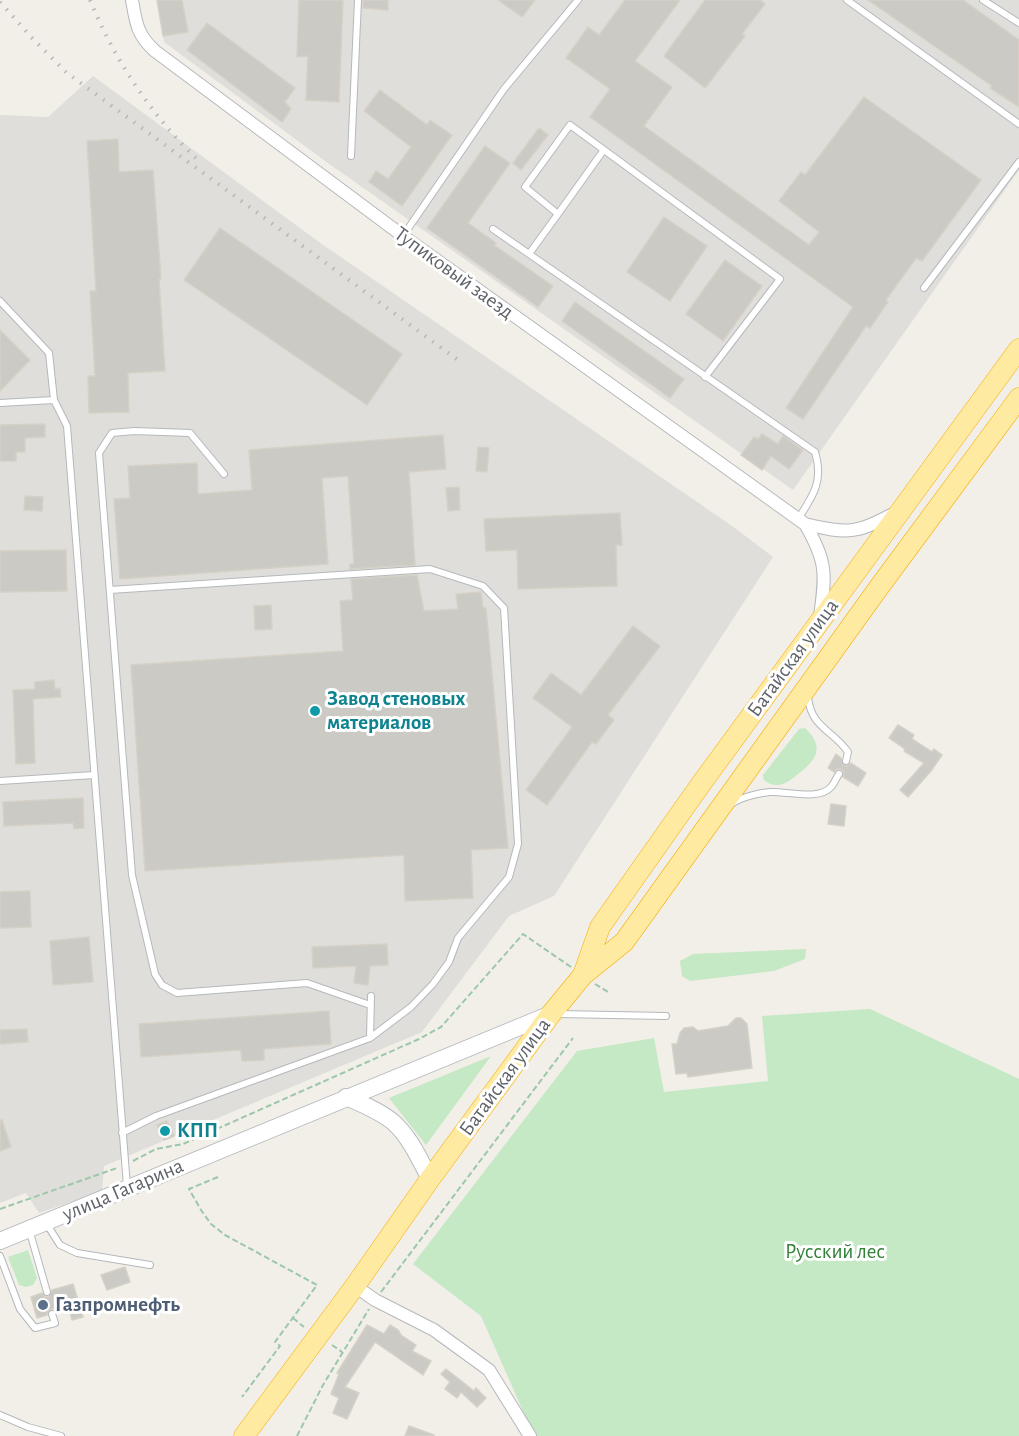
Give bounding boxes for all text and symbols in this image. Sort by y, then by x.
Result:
street label: Тупиковый заезд [389,221,519,325]
street label: Батайская улица [742,594,844,722]
place label: Завод стеновых материалов [327,686,465,736]
marker: Завод стеновых материалов [308,704,322,718]
street label: Батайская улица [454,1013,556,1141]
place label: КПП [177,1118,218,1144]
marker: КПП [158,1124,172,1138]
street label: улица Гагарина [59,1153,187,1227]
park label: Русский лес [785,1239,885,1265]
place label: Газпромнефть [55,1292,180,1318]
marker: Газпромнефть [36,1298,50,1312]

